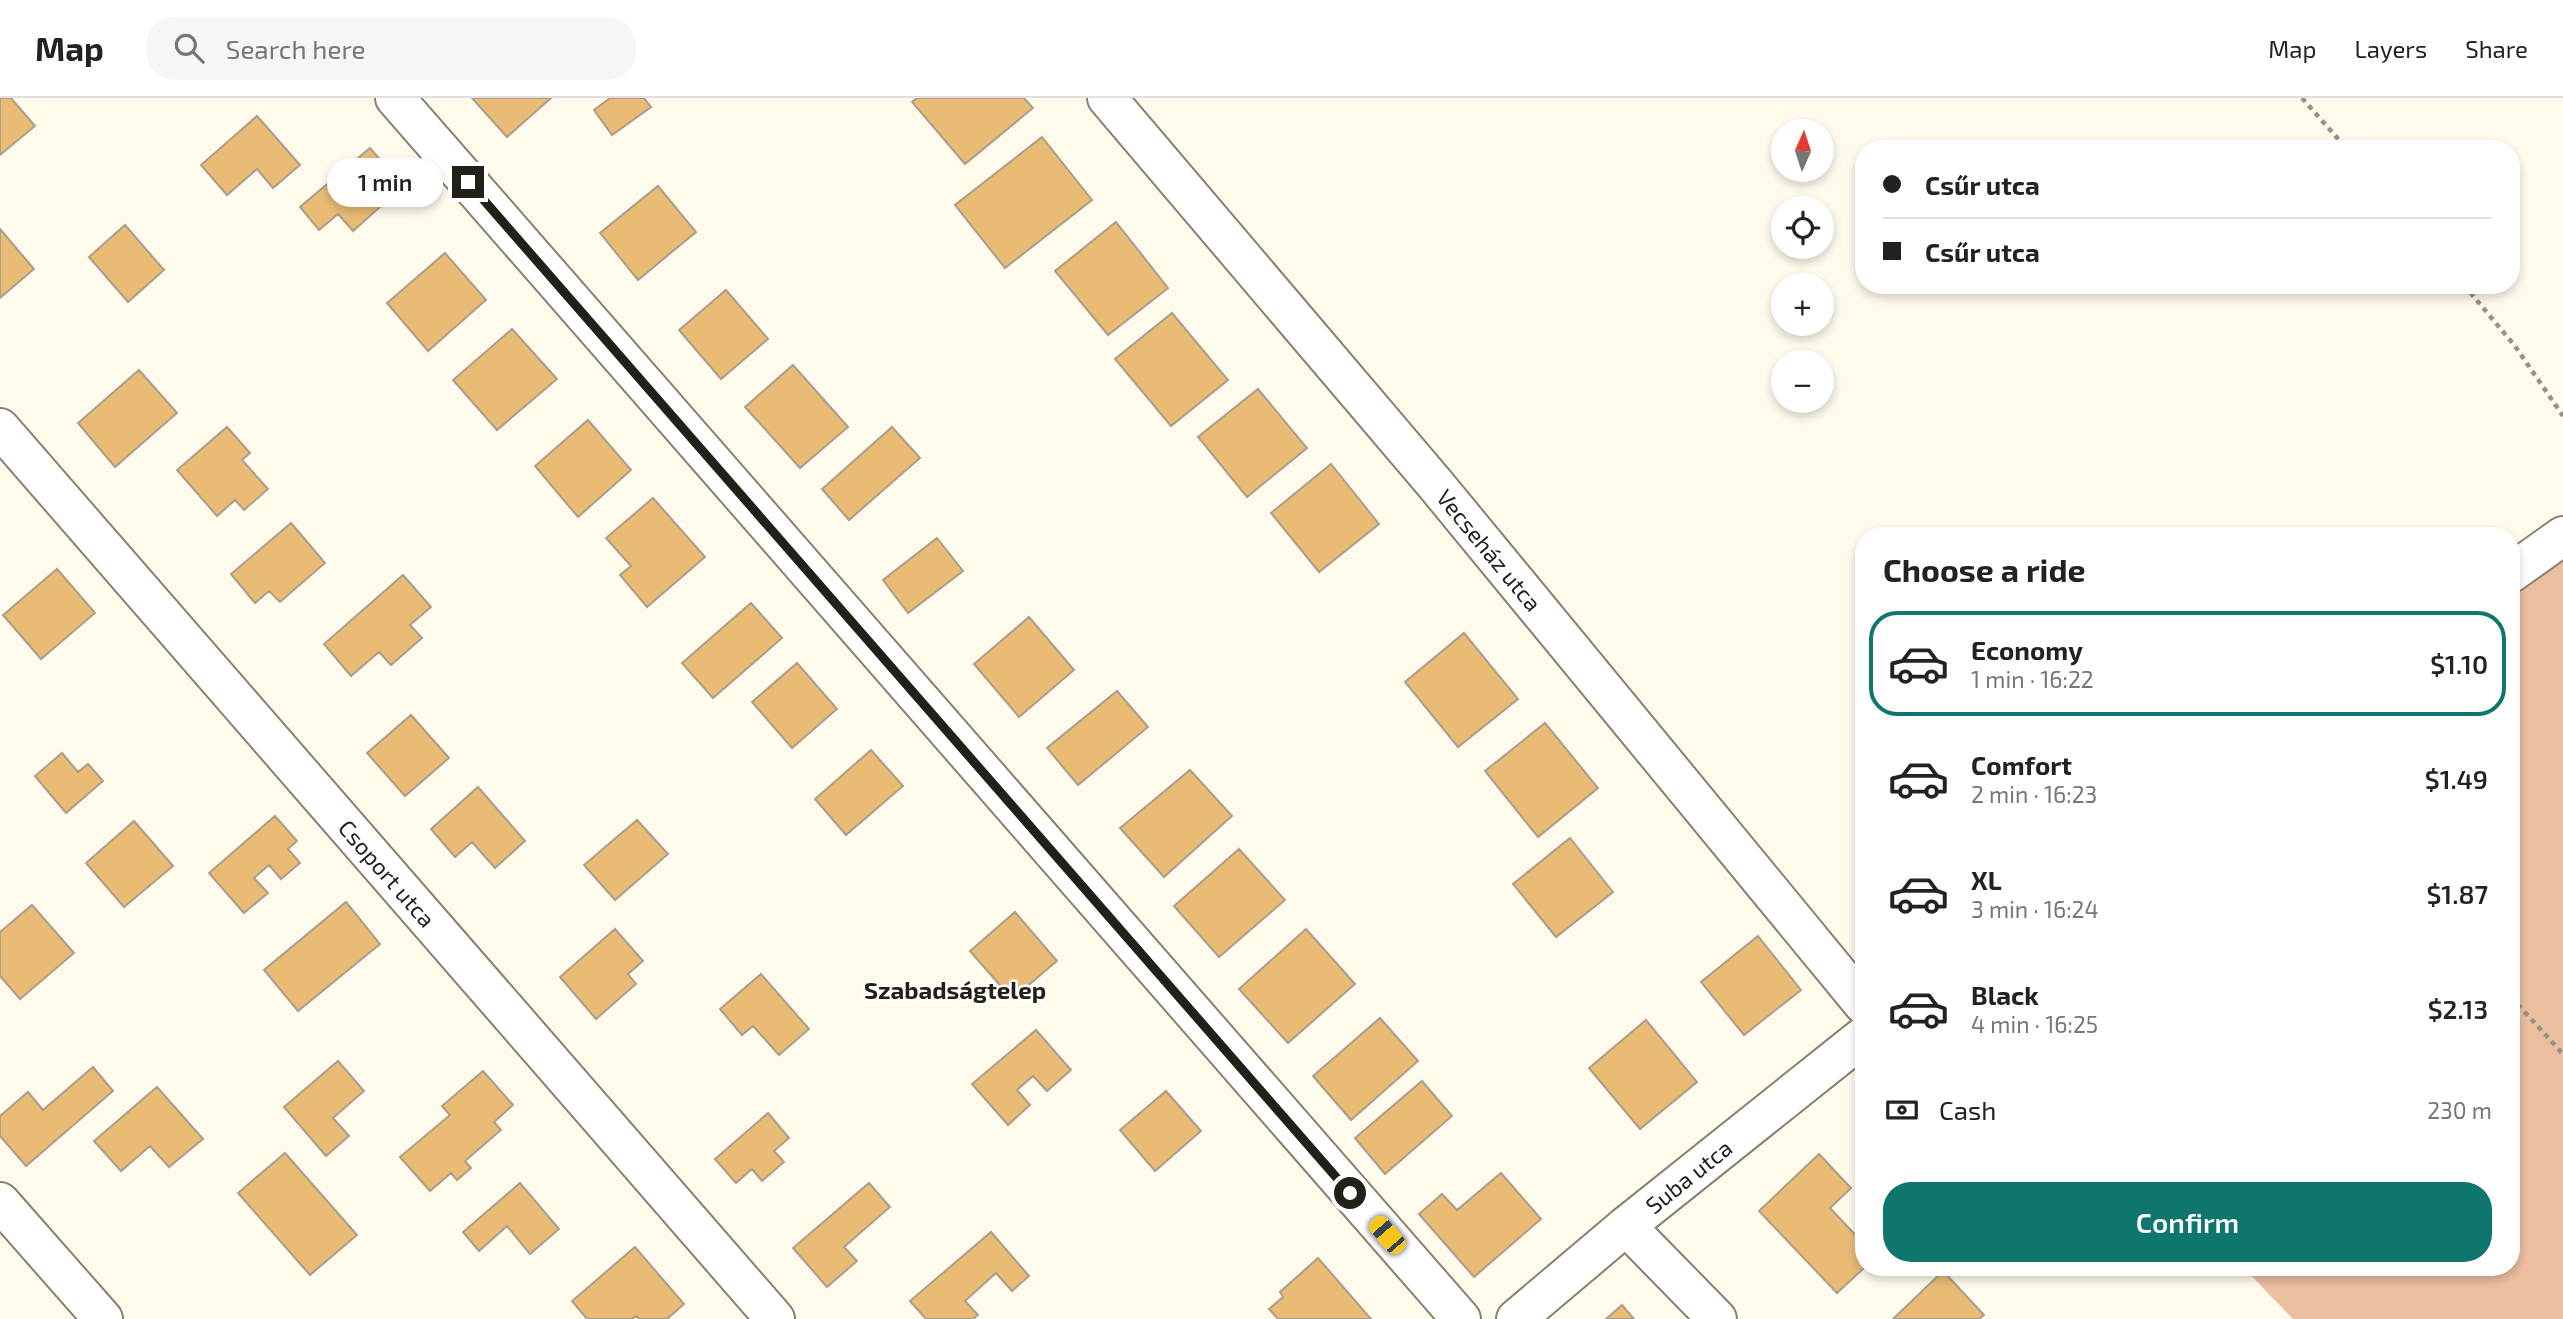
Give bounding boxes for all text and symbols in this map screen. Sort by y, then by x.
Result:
search box [146,17,636,80]
text: Map [35,28,104,68]
icon: search [170,29,208,67]
text: Search here [226,33,365,64]
text: Map [2268,34,2316,63]
text: Layers [2354,34,2427,63]
text: Share [2465,34,2528,63]
north arrow [1771,119,1834,182]
map controls [1771,119,1834,413]
callout: 1 min [328,158,444,206]
route end [452,166,484,198]
text: 1 min [358,168,412,196]
text: Csűr utca [1925,169,2040,200]
button: locate [1771,196,1834,259]
text: Csűr utca [1925,236,2040,267]
button: + [1771,273,1834,336]
button: − [1771,350,1834,413]
street label: Vecseház utca [1431,483,1548,616]
text: Choose a ride [1883,550,2086,588]
icon: car [1887,632,1950,695]
text: Economy [1971,634,2083,665]
text: $1.10 [2430,648,2488,679]
text: 1 min · 16:22 [1971,665,2094,693]
icon: car [1887,747,1950,810]
text: Comfort [1971,749,2072,780]
text: $1.49 [2425,763,2488,794]
text: 2 min · 16:23 [1971,780,2097,808]
street label: Csoport utca [333,814,441,933]
icon: car [1887,862,1950,925]
text: XL [1971,864,2002,895]
text: $1.87 [2426,878,2488,909]
text: 3 min · 16:24 [1971,895,2099,923]
district label: Szabadságtelep [864,975,1046,1004]
icon: car [1887,977,1950,1040]
text: Black [1971,979,2039,1010]
text: $2.13 [2428,993,2488,1024]
text: 4 min · 16:25 [1971,1010,2098,1038]
icon: cash [1883,1091,1921,1129]
text: Cash [1939,1094,1996,1125]
text: 230 m [2427,1096,2492,1124]
street label: Suba utca [1640,1133,1737,1219]
route start [1334,1177,1366,1209]
button: Confirm [1883,1182,2492,1262]
car [1366,1212,1409,1258]

